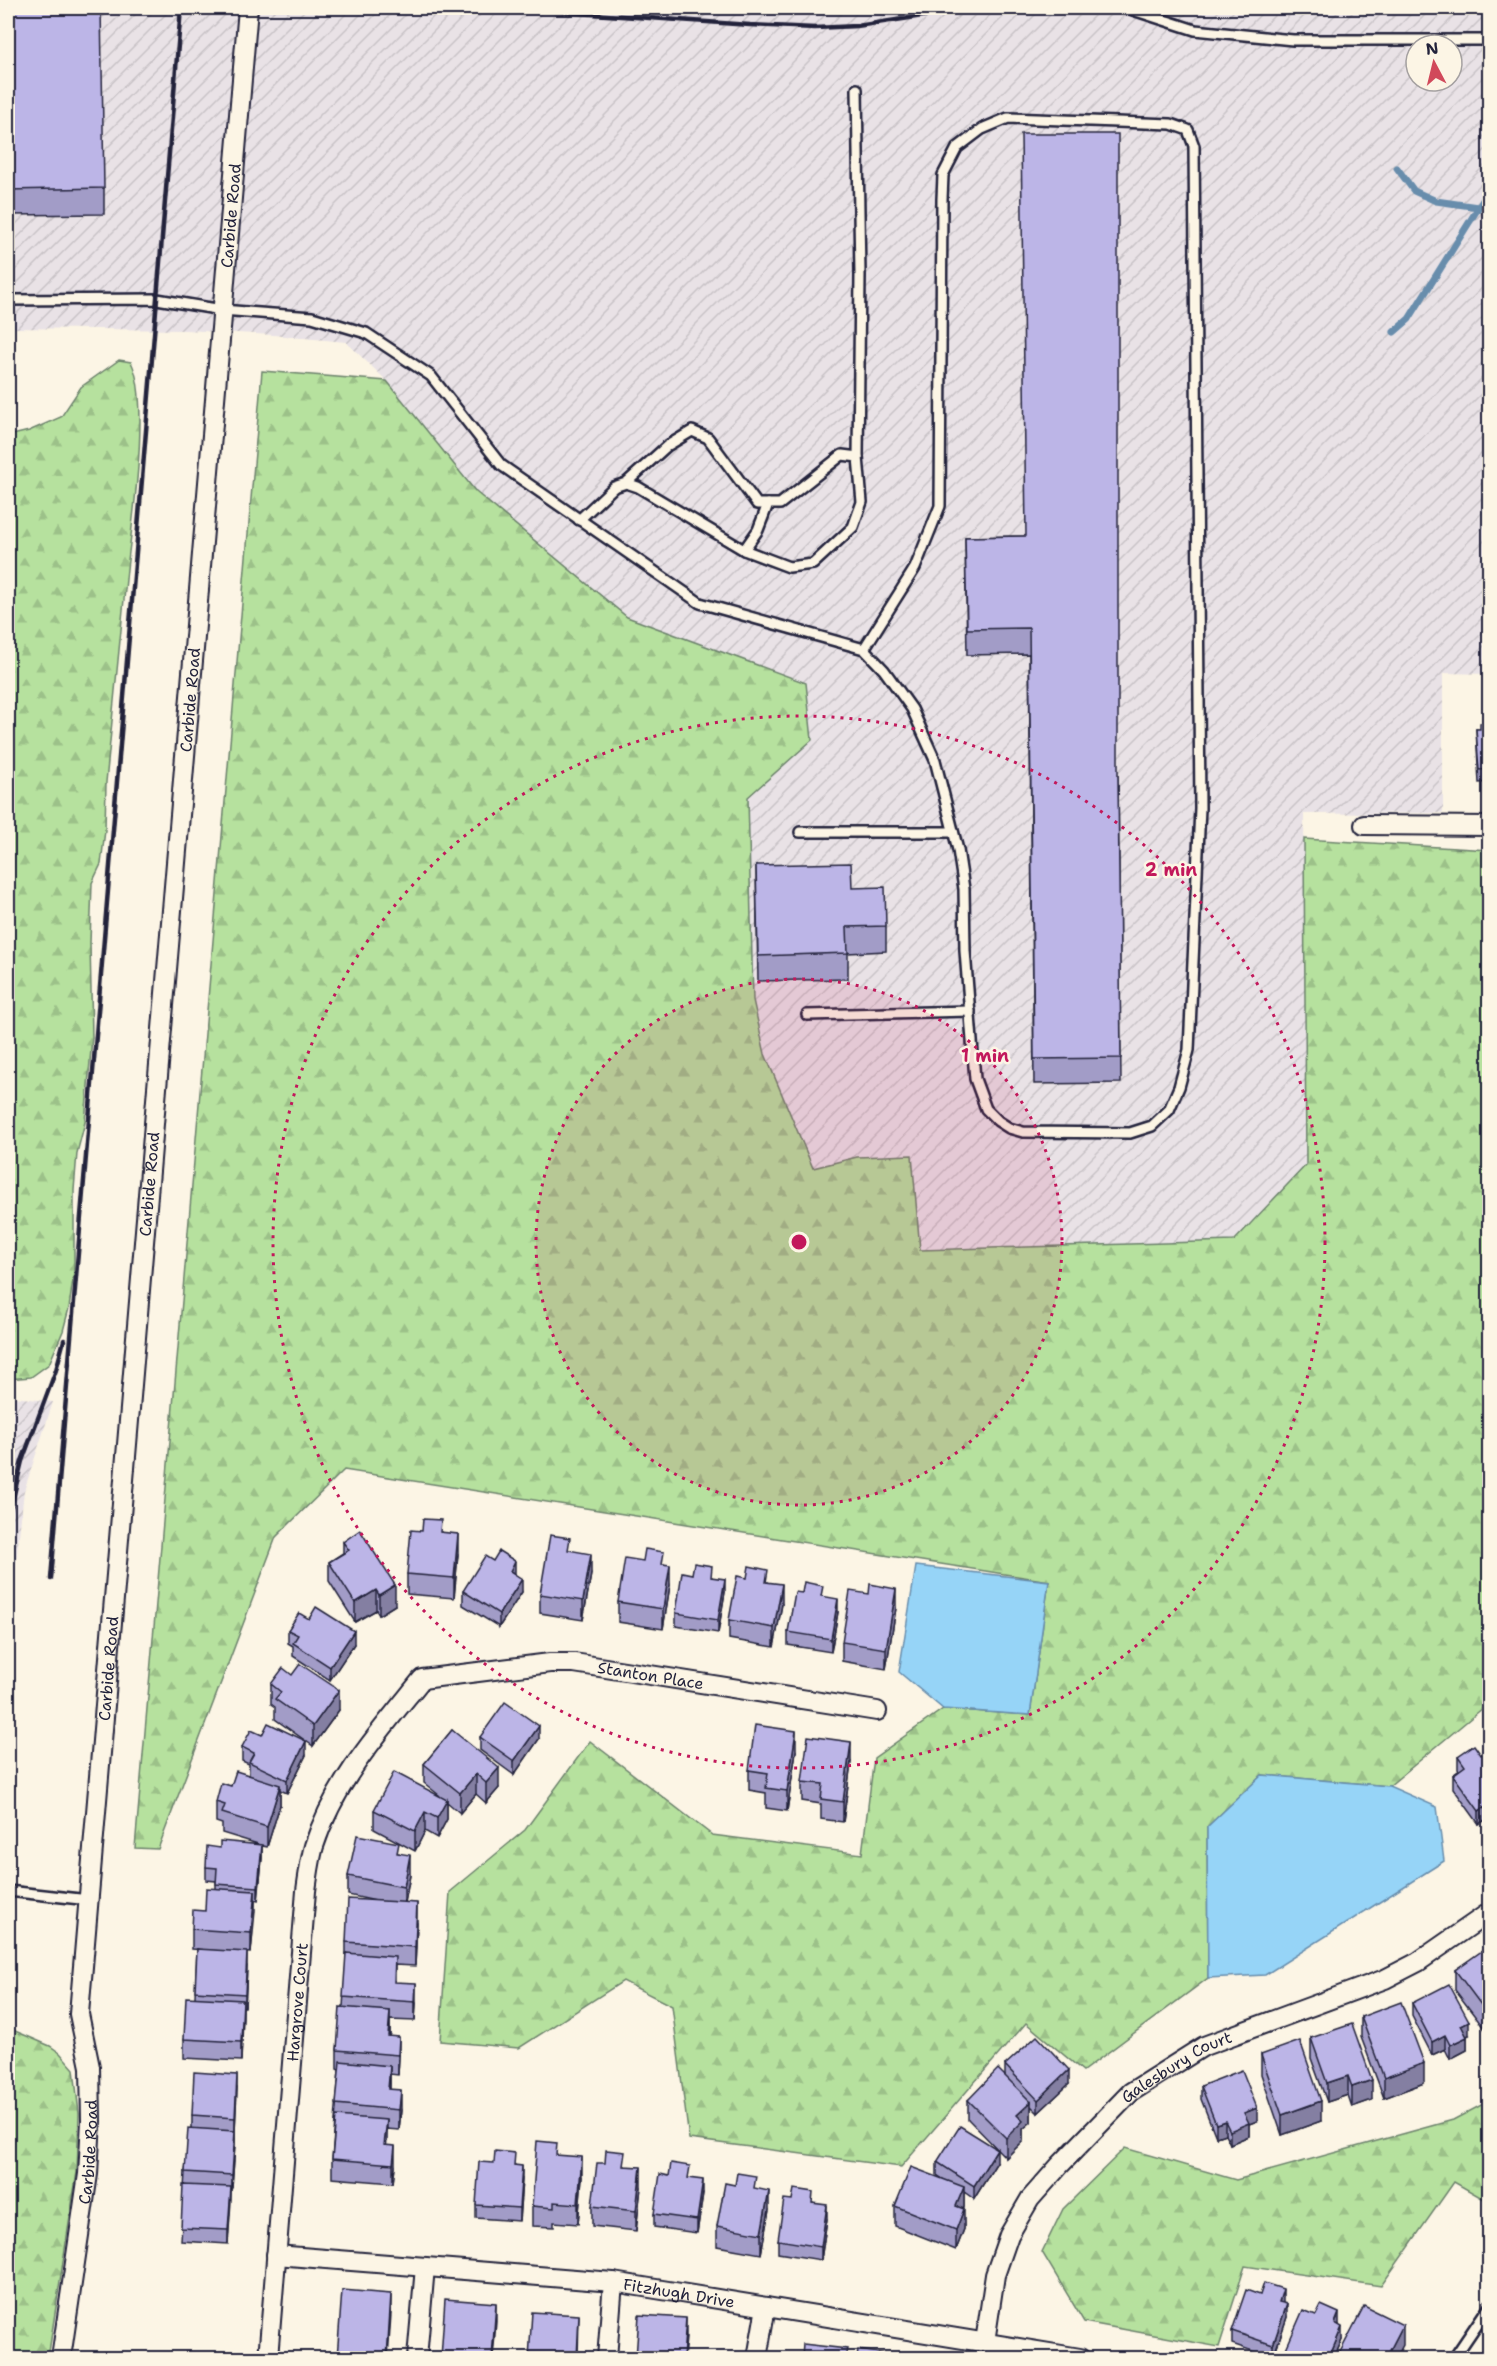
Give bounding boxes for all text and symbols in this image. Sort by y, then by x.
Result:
north arrow [1404,33,1464,93]
text: N [1425,37,1440,60]
street label: Carbide Road [216,162,245,269]
street label: Carbide Road [175,647,205,753]
text: 2 min [1145,858,1197,882]
text: 1 min [961,1044,1009,1068]
street label: Carbide Road [134,1131,164,1237]
centre of rings [789,1232,809,1252]
street label: Carbide Road [93,1615,123,1722]
street label: Stanton Place [596,1656,705,1694]
street label: Hargrove Court [282,1942,312,2062]
street label: Galesbury Court [1116,2026,1235,2107]
street label: Carbide Road [73,2099,102,2206]
street label: Fitzhugh Drive [622,2273,736,2312]

